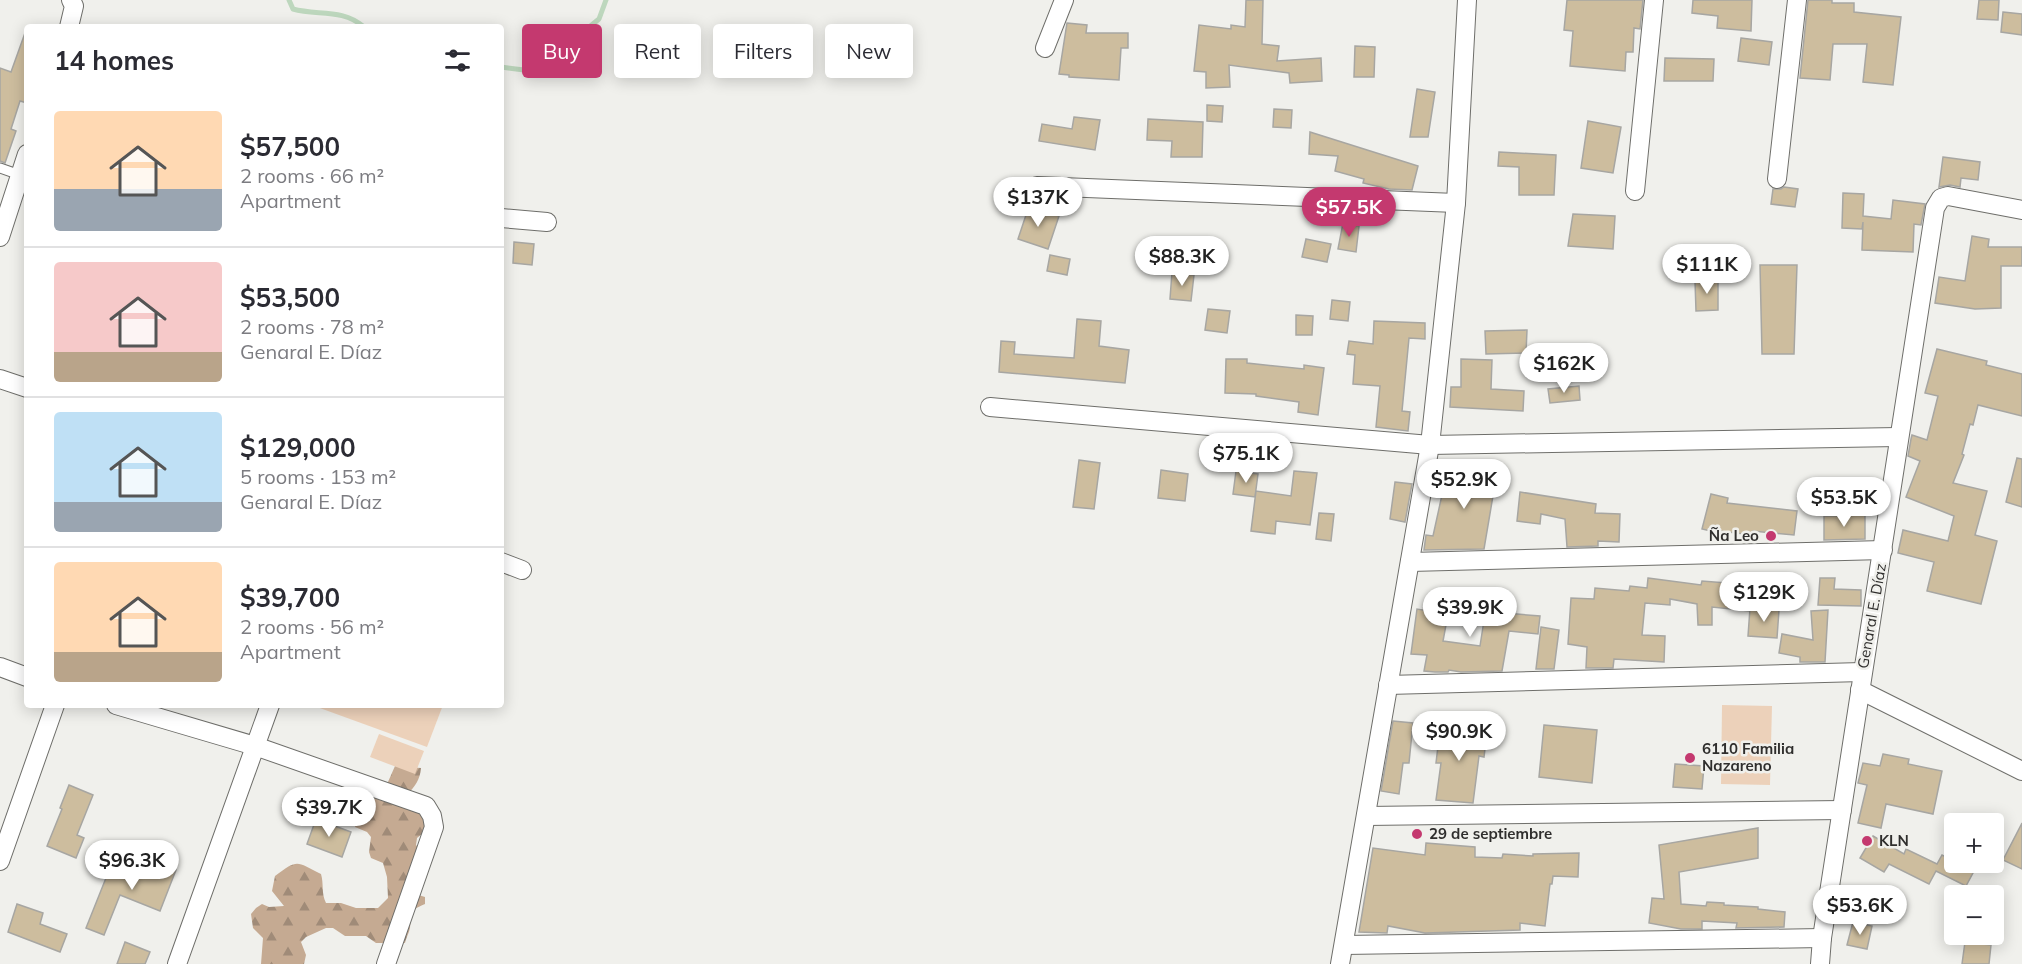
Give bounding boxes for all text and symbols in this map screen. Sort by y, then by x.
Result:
chip: Buy [522,24,602,78]
chip: Rent [614,24,701,78]
chip: Filters [713,24,813,78]
chip: New [825,24,913,78]
text: 14 homes [54,44,174,77]
icon: filters [441,44,474,77]
text: $57,500 [240,130,340,163]
icon: home [102,135,174,207]
text: 2 rooms · 66 m² [240,163,384,188]
pin: $137K [996,177,1080,228]
text: $137K [1007,184,1069,209]
pin: $57.5K [1300,187,1398,238]
text: Apartment [240,188,341,213]
text: $57.5K [1316,194,1382,219]
pin: $88.3K [1133,236,1231,287]
text: $88.3K [1149,243,1215,268]
pin: $111K [1665,244,1749,295]
text: $111K [1676,251,1738,276]
text: $53,500 [240,281,340,314]
icon: home [102,286,174,358]
text: 2 rooms · 78 m² [240,314,384,339]
text: Genaral E. Díaz [240,339,382,364]
pin: $162K [1522,343,1606,394]
text: $162K [1533,350,1595,375]
text: $129,000 [240,431,356,464]
pin: $75.1K [1197,433,1295,484]
icon: home [102,436,174,508]
text: $75.1K [1213,440,1279,465]
pin: $52.9K [1415,459,1513,510]
text: 5 rooms · 153 m² [240,464,396,489]
text: $52.9K [1431,466,1497,491]
pin: $53.5K [1795,477,1893,528]
text: $53.5K [1811,484,1877,509]
text: Genaral E. Díaz [240,489,382,514]
place label: Ña Leo [1709,526,1759,545]
marker: Ña Leo [1764,529,1778,543]
street label: Genaral E. Díaz [1853,562,1890,670]
pin: $129K [1722,572,1806,623]
text: $129K [1733,579,1795,604]
text: $39,700 [240,581,340,614]
icon: home [102,586,174,658]
pin: $39.9K [1421,587,1519,638]
text: $39.9K [1437,594,1503,619]
text: 2 rooms · 56 m² [240,614,384,639]
text: Apartment [240,639,341,664]
pin: $90.9K [1410,711,1508,762]
text: $90.9K [1426,718,1492,743]
place label: 6110 Familia Nazareno [1702,739,1794,775]
marker: 6110 Familia Nazareno [1683,751,1697,765]
pin: $39.7K [280,787,378,838]
text: $39.7K [296,794,362,819]
map controls [1944,813,2004,945]
button: + [1944,813,2004,873]
place label: 29 de septiembre [1429,824,1552,843]
marker: 29 de septiembre [1410,827,1424,841]
place label: KLN [1879,831,1909,850]
marker: KLN [1860,834,1874,848]
pin: $96.3K [83,840,181,891]
text: $96.3K [99,847,165,872]
pin: $53.6K [1811,885,1909,936]
button: − [1944,885,2004,945]
text: $53.6K [1827,892,1893,917]

